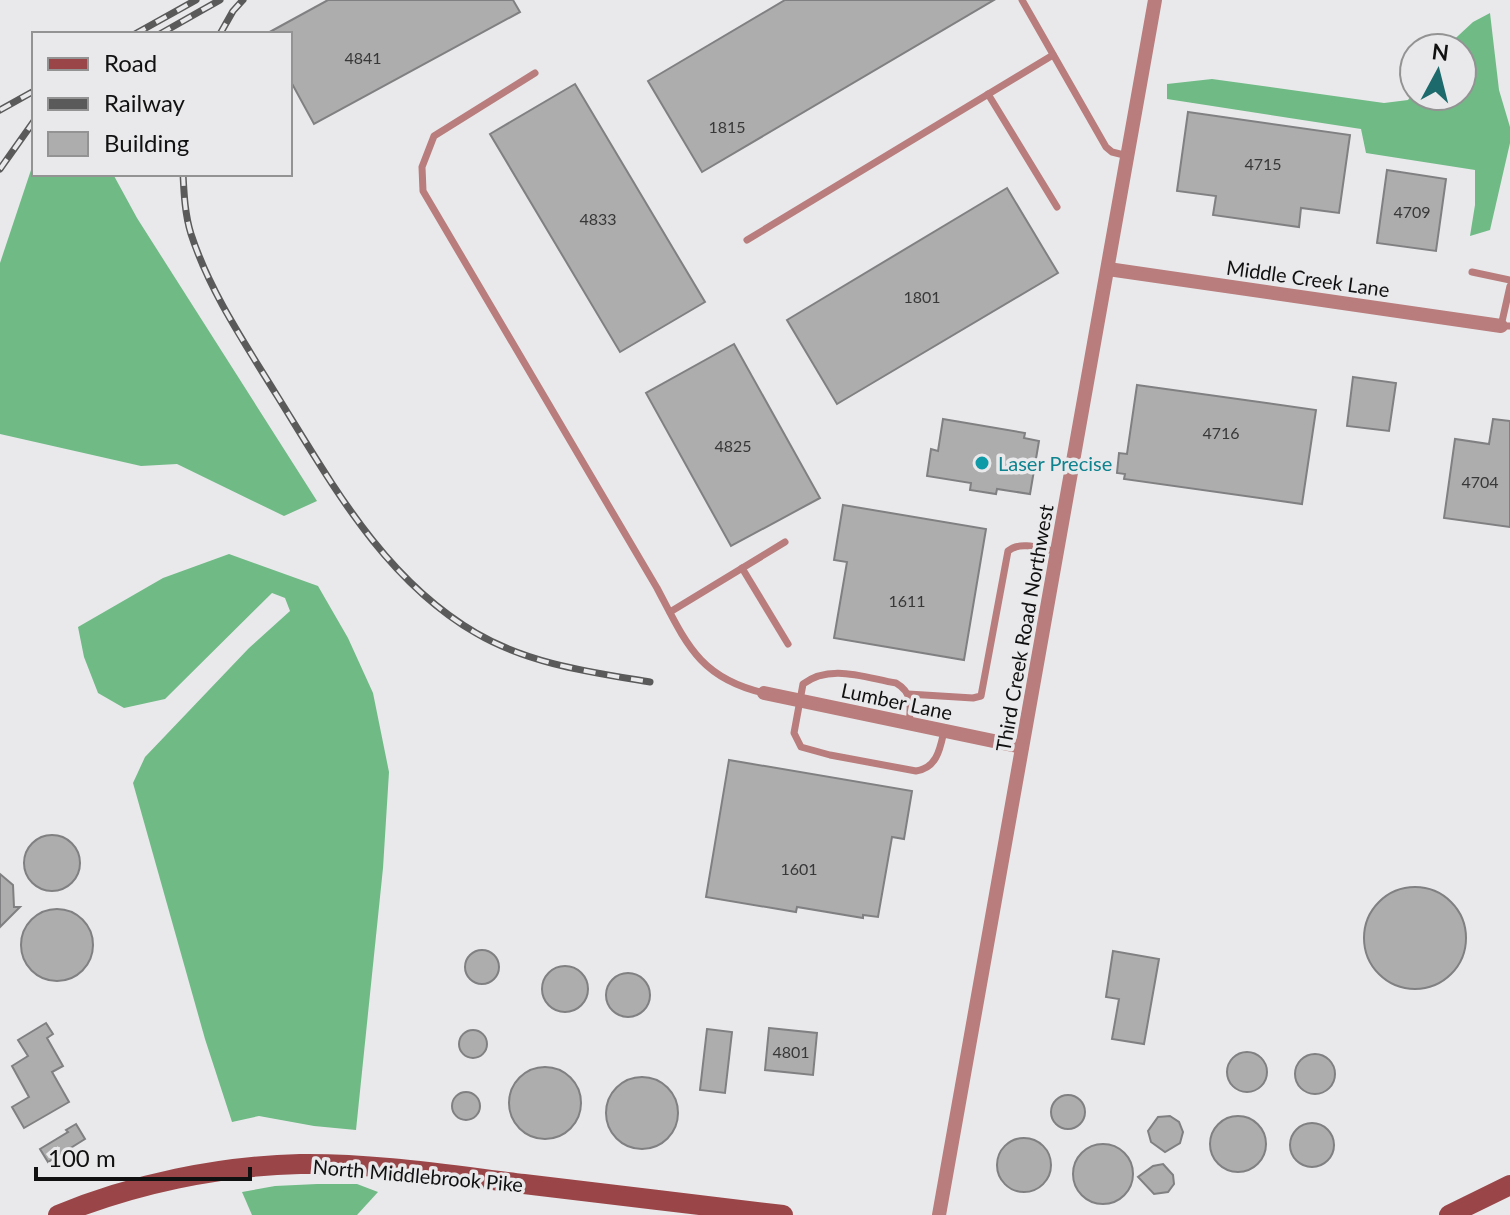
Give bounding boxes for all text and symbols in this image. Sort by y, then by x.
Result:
legend [32,32,292,176]
north arrow [1398,32,1478,112]
text: N [1430,37,1451,66]
text: Road [104,48,157,77]
house number: 4841 [344,48,382,67]
text: Railway [104,88,186,117]
house number: 1815 [708,117,746,136]
text: Building [104,128,189,157]
house number: 4715 [1244,154,1282,173]
house number: 4709 [1393,202,1431,221]
house number: 4833 [579,209,617,228]
street label: Middle Creek Lane [1225,255,1391,301]
house number: 1801 [903,287,941,306]
house number: 4716 [1202,423,1240,442]
house number: 4825 [714,436,752,455]
place label: Laser Precise [998,451,1112,475]
marker: Laser Precise [973,454,991,472]
house number: 4704 [1461,472,1499,491]
street label: Third Creek Road Northwest [990,502,1058,754]
house number: 1611 [888,591,926,610]
street label: Lumber Lane [839,678,955,724]
house number: 1601 [780,859,818,878]
house number: 4801 [772,1042,810,1061]
scale bar [36,1131,250,1181]
text: 100 m [48,1143,116,1172]
street label: North Middlebrook Pike [312,1154,524,1196]

